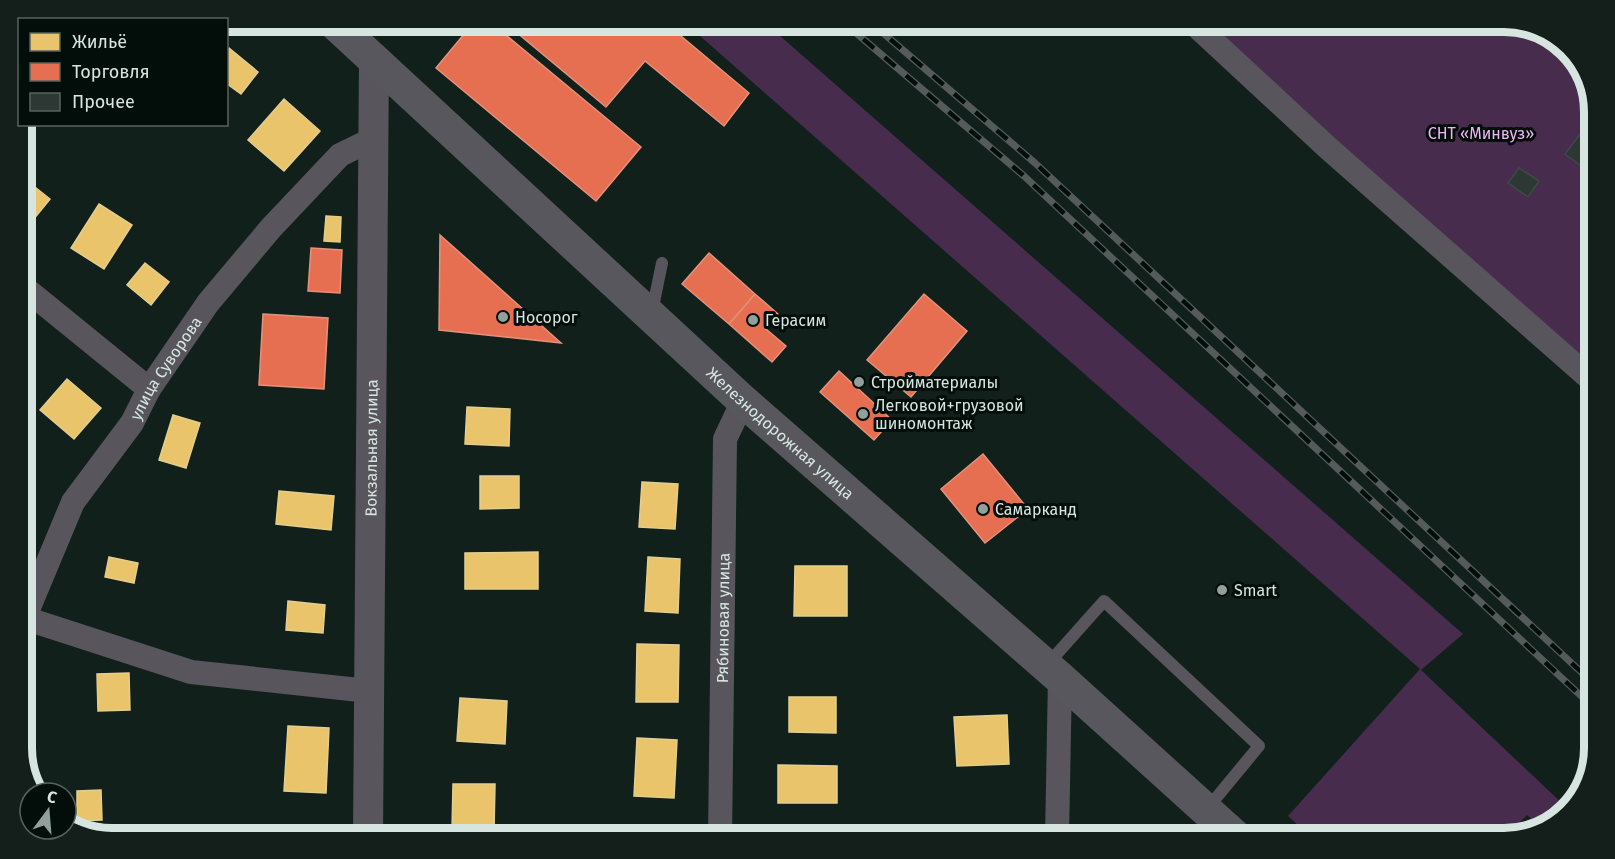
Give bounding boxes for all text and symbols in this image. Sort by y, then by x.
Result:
legend [18,18,228,126]
text: Жильё [72,31,127,53]
text: Торговля [72,61,150,83]
text: Прочее [72,91,135,113]
park label: СНТ «Минвуз» [1428,124,1534,143]
place label: Носорог [515,308,578,327]
marker: Носорог [496,310,510,324]
place label: Герасим [765,311,826,330]
street label: улица Суворова [126,312,206,423]
marker: Герасим [746,313,760,327]
street label: Железнодорожная улица [703,363,858,503]
place label: Стройматериалы [871,373,998,392]
marker: Стройматериалы [852,375,866,389]
street label: Вокзальная улица [361,379,381,517]
place label: Легковой+грузовой шиномонтаж [875,396,1024,433]
marker: Легковой+грузовой шиномонтаж [856,407,870,421]
place label: Самарканд [995,500,1077,519]
marker: Самарканд [976,502,990,516]
street label: Рябиновая улица [712,553,733,683]
place label: Smart [1234,581,1277,600]
marker: Smart [1215,583,1229,597]
north arrow [18,781,78,841]
text: С [45,787,60,808]

